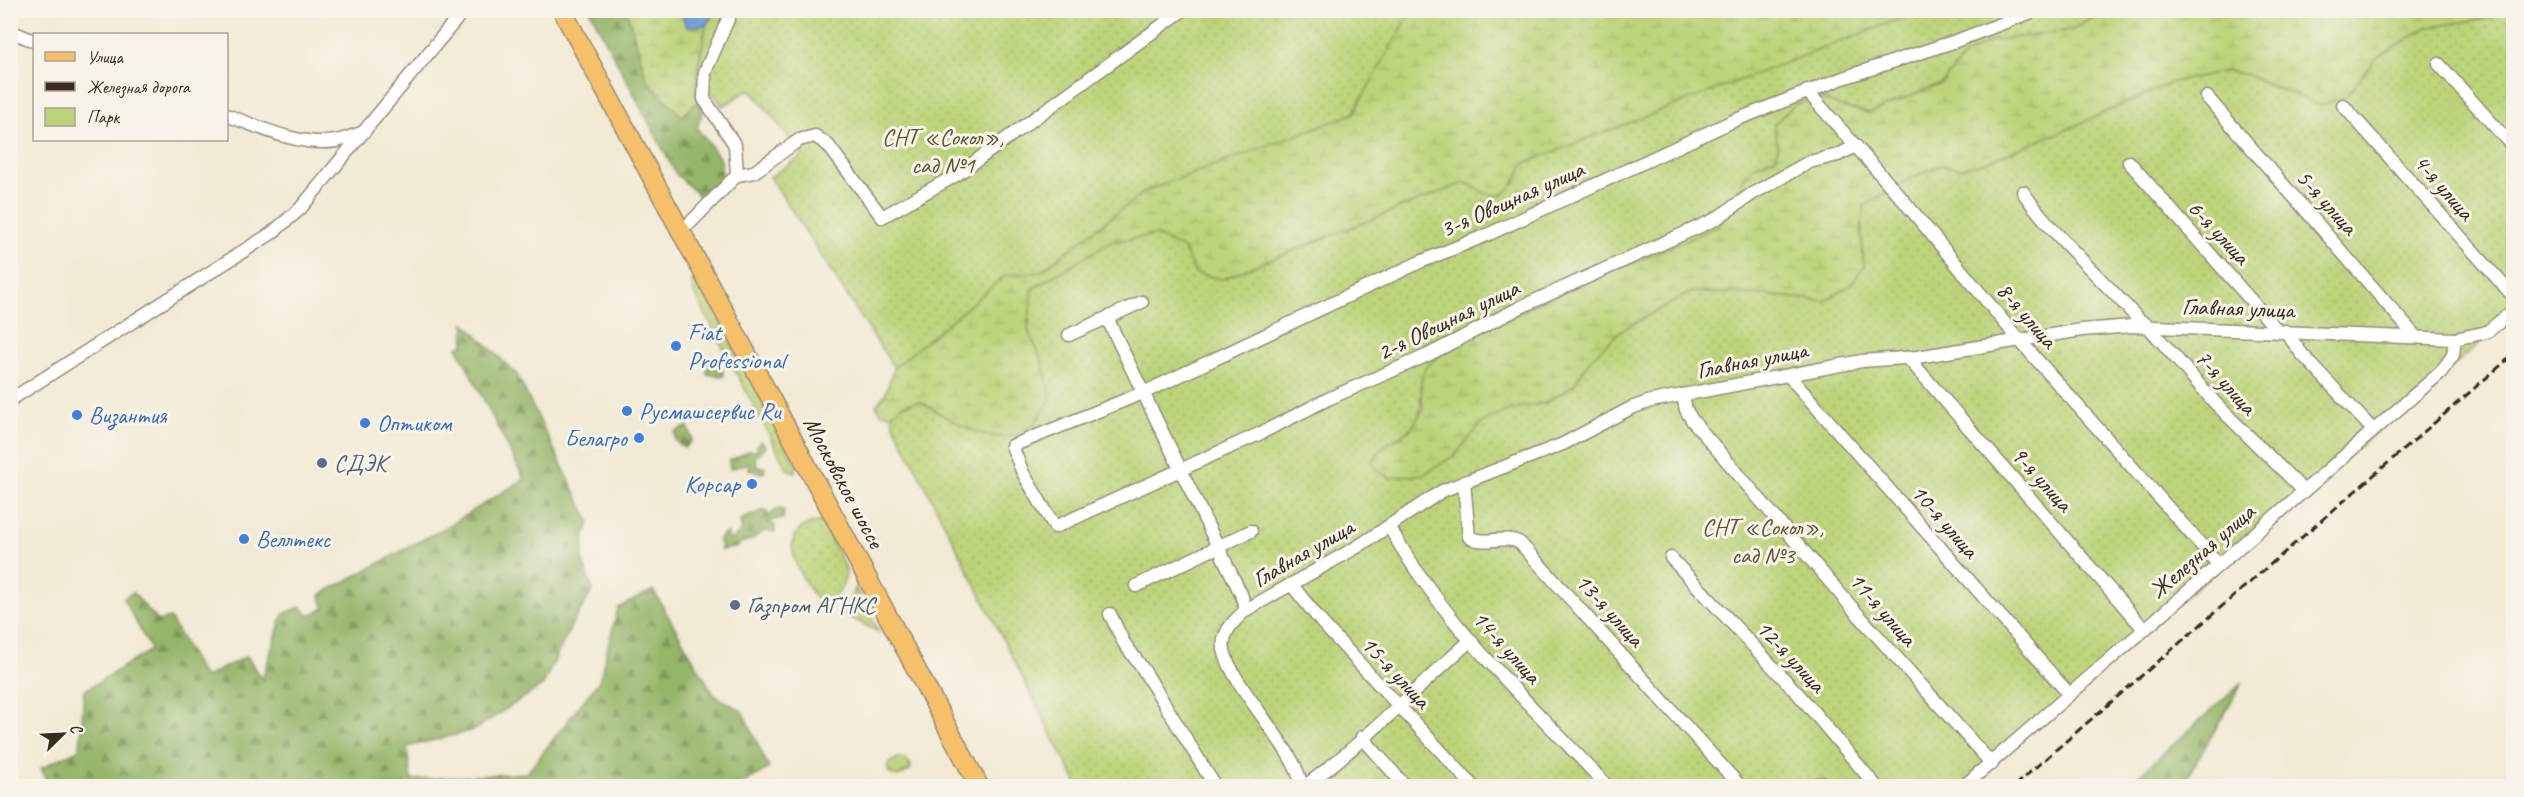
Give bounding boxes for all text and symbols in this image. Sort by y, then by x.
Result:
legend [33,33,228,141]
text: Улица [87,46,124,68]
text: Железная дорога [87,76,191,99]
text: Парк [87,106,121,128]
park label: СНТ «Сокол», сад №1 [882,122,1004,180]
street label: 4-я улица [2407,148,2482,227]
street label: 3-я Овощная улица [1435,153,1590,244]
street label: 5-я улица [2290,163,2365,242]
street label: 6-я улица [2181,193,2258,272]
street label: 2-я Овощная улица [1372,272,1525,367]
street label: 8-я улица [1990,276,2065,355]
street label: Главная улица [2181,291,2297,325]
place label: Fiat Professional [688,317,789,375]
street label: Главная улица [1694,334,1812,385]
marker: Fiat Professional [669,339,683,353]
street label: 7-я улица [2189,343,2264,422]
place label: Русмашсервис Ru [639,396,783,426]
place label: Византия [89,400,168,431]
marker: Русмашсервис Ru [620,404,634,418]
marker: Византия [70,408,84,422]
place label: Оптиком [377,408,453,438]
street label: Московское шоссе [797,411,892,555]
marker: Оптиком [358,416,372,430]
place label: Белагро [565,423,629,453]
marker: Белагро [632,431,646,445]
street label: 9-я улица [2005,440,2080,519]
place label: СДЭК [334,448,392,478]
marker: СДЭК [315,456,329,470]
place label: Корсар [685,469,742,499]
marker: Корсар [745,477,759,491]
street label: 10-я улица [1905,478,1986,565]
street label: Железная улица [2143,496,2262,605]
street label: Главная улица [1247,511,1361,594]
park label: СНТ «Сокол», сад №3 [1702,512,1824,570]
place label: Веллтекс [256,524,332,554]
marker: Веллтекс [237,532,251,546]
street label: 11-я улица [1843,566,1924,653]
street label: 13-я улица [1569,567,1652,654]
place label: Газпром АГНКС [747,590,878,621]
marker: Газпром АГНКС [728,598,742,612]
street label: 14-я улица [1466,604,1549,691]
street label: 12-я улица [1750,613,1833,700]
street label: 15-я улица [1355,629,1438,716]
north arrow [33,704,93,764]
text: С [65,721,87,738]

